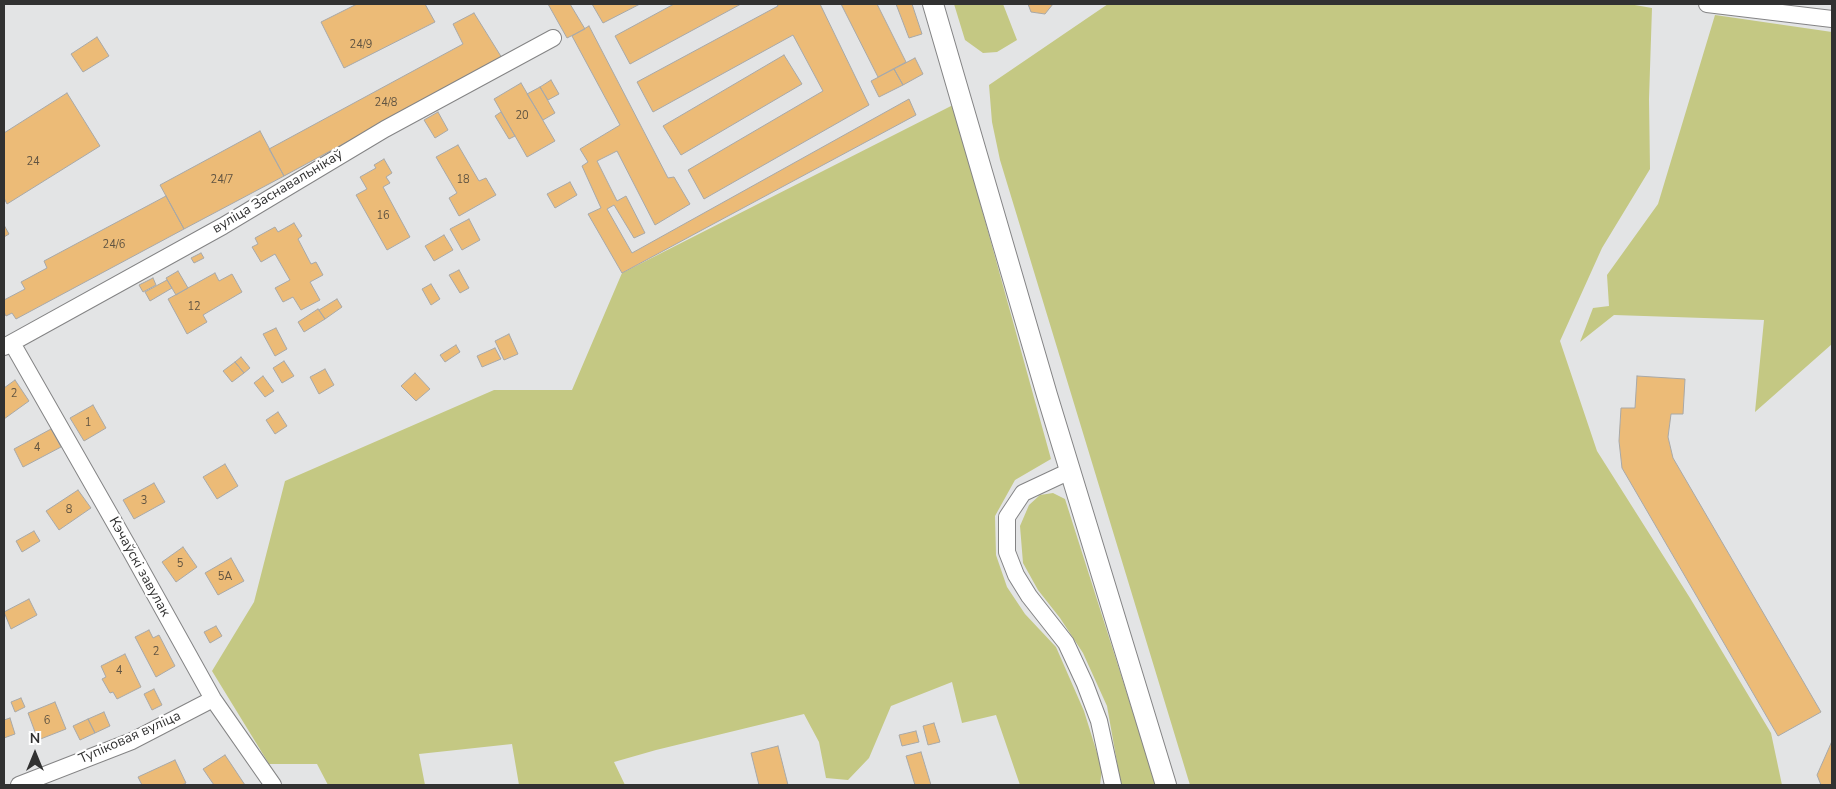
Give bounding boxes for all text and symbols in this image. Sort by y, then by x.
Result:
house number: 24/9 [350,38,372,52]
house number: 24/8 [375,96,397,110]
house number: 20 [515,109,529,123]
street label: вуліца Заснавальнікаў [210,146,346,238]
house number: 24 [26,155,40,169]
house number: 24/7 [211,173,233,187]
house number: 18 [456,173,470,187]
house number: 16 [376,209,390,223]
house number: 24/6 [103,238,125,252]
house number: 12 [187,300,201,314]
house number: 2 [11,387,17,401]
house number: 1 [85,416,91,430]
house number: 4 [34,441,40,455]
house number: 3 [141,494,147,508]
house number: 8 [66,503,72,517]
street label: Кэчаўскі завулак [105,514,173,620]
house number: 5 [177,557,183,571]
house number: 5А [218,570,232,584]
house number: 2 [153,645,159,659]
house number: 4 [116,664,122,678]
street label: Тупіковая вуліца [76,708,184,768]
house number: 6 [44,714,50,728]
north arrow [10,729,60,779]
text: N [30,729,40,748]

